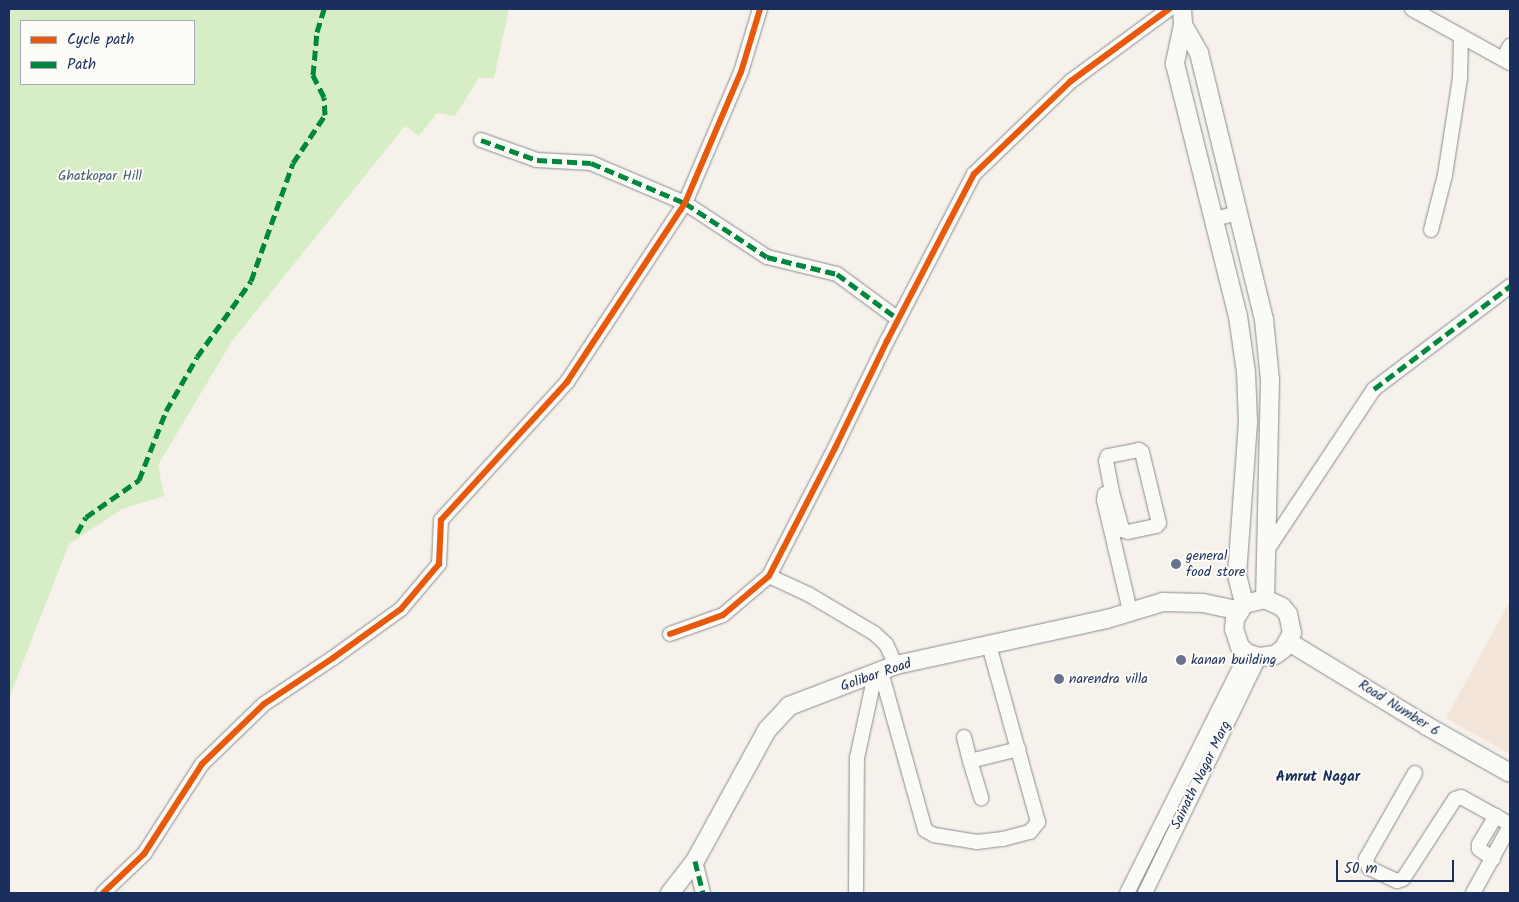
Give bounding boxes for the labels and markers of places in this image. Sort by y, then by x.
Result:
place label: general food store [1186,548,1245,580]
marker: general food store [1170,558,1182,570]
place label: kanan building [1191,652,1277,668]
marker: kanan building [1175,654,1187,666]
place label: narendra villa [1069,671,1148,687]
marker: narendra villa [1053,673,1065,685]

